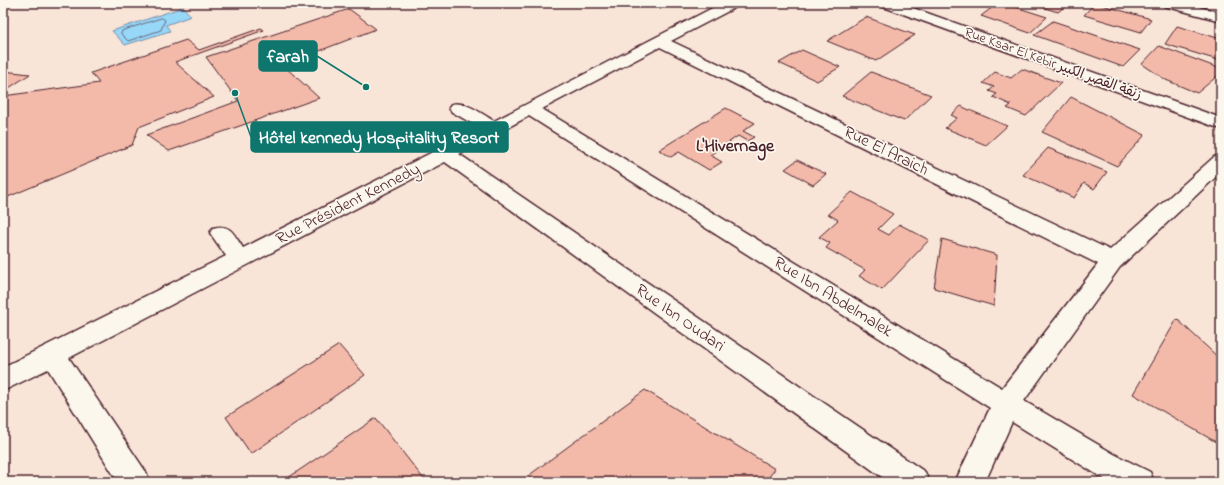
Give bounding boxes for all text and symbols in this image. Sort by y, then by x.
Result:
street label: Rue Ksar El Kebir زنقة القصر الكبير [961,22,1145,106]
callout: farah [259,41,317,71]
text: farah [266,45,309,71]
street label: Rue El Araich [839,120,933,182]
callout: Hôtel kennedy Hospitality Resort [251,122,508,152]
text: Hôtel kennedy Hospitality Resort [259,126,500,153]
district label: L'Hivernage [696,134,775,161]
street label: Rue Président Kennedy [271,157,425,252]
street label: Rue Ibn Abdelmalek [769,250,898,344]
street label: Rue Ibn Oudari [630,278,730,358]

